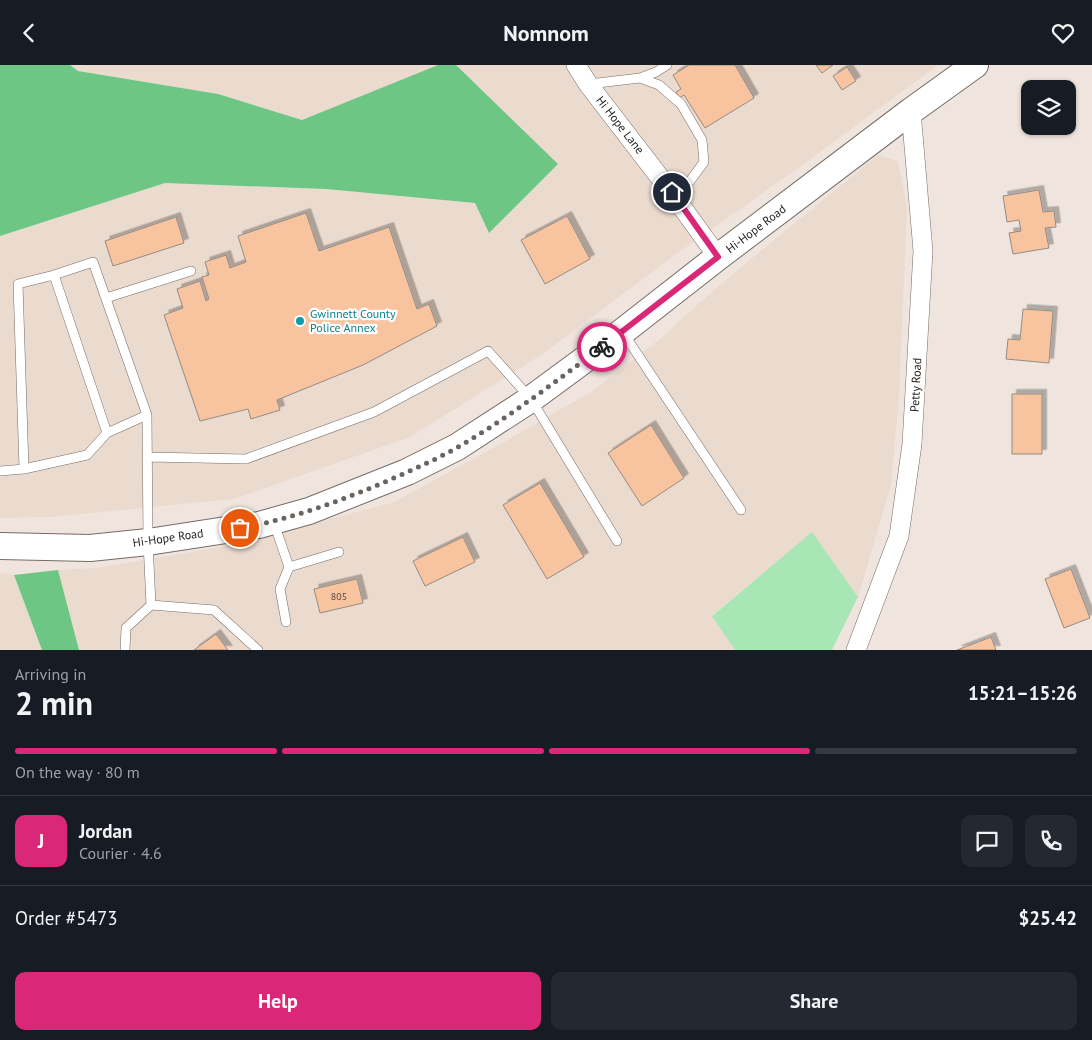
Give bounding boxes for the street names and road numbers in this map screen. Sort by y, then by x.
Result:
street label: Hi Hope Lane [593,93,648,157]
street label: Hi-Hope Road [723,201,789,256]
street label: Petty Road [907,357,924,412]
street label: Hi-Hope Road [132,525,204,550]

